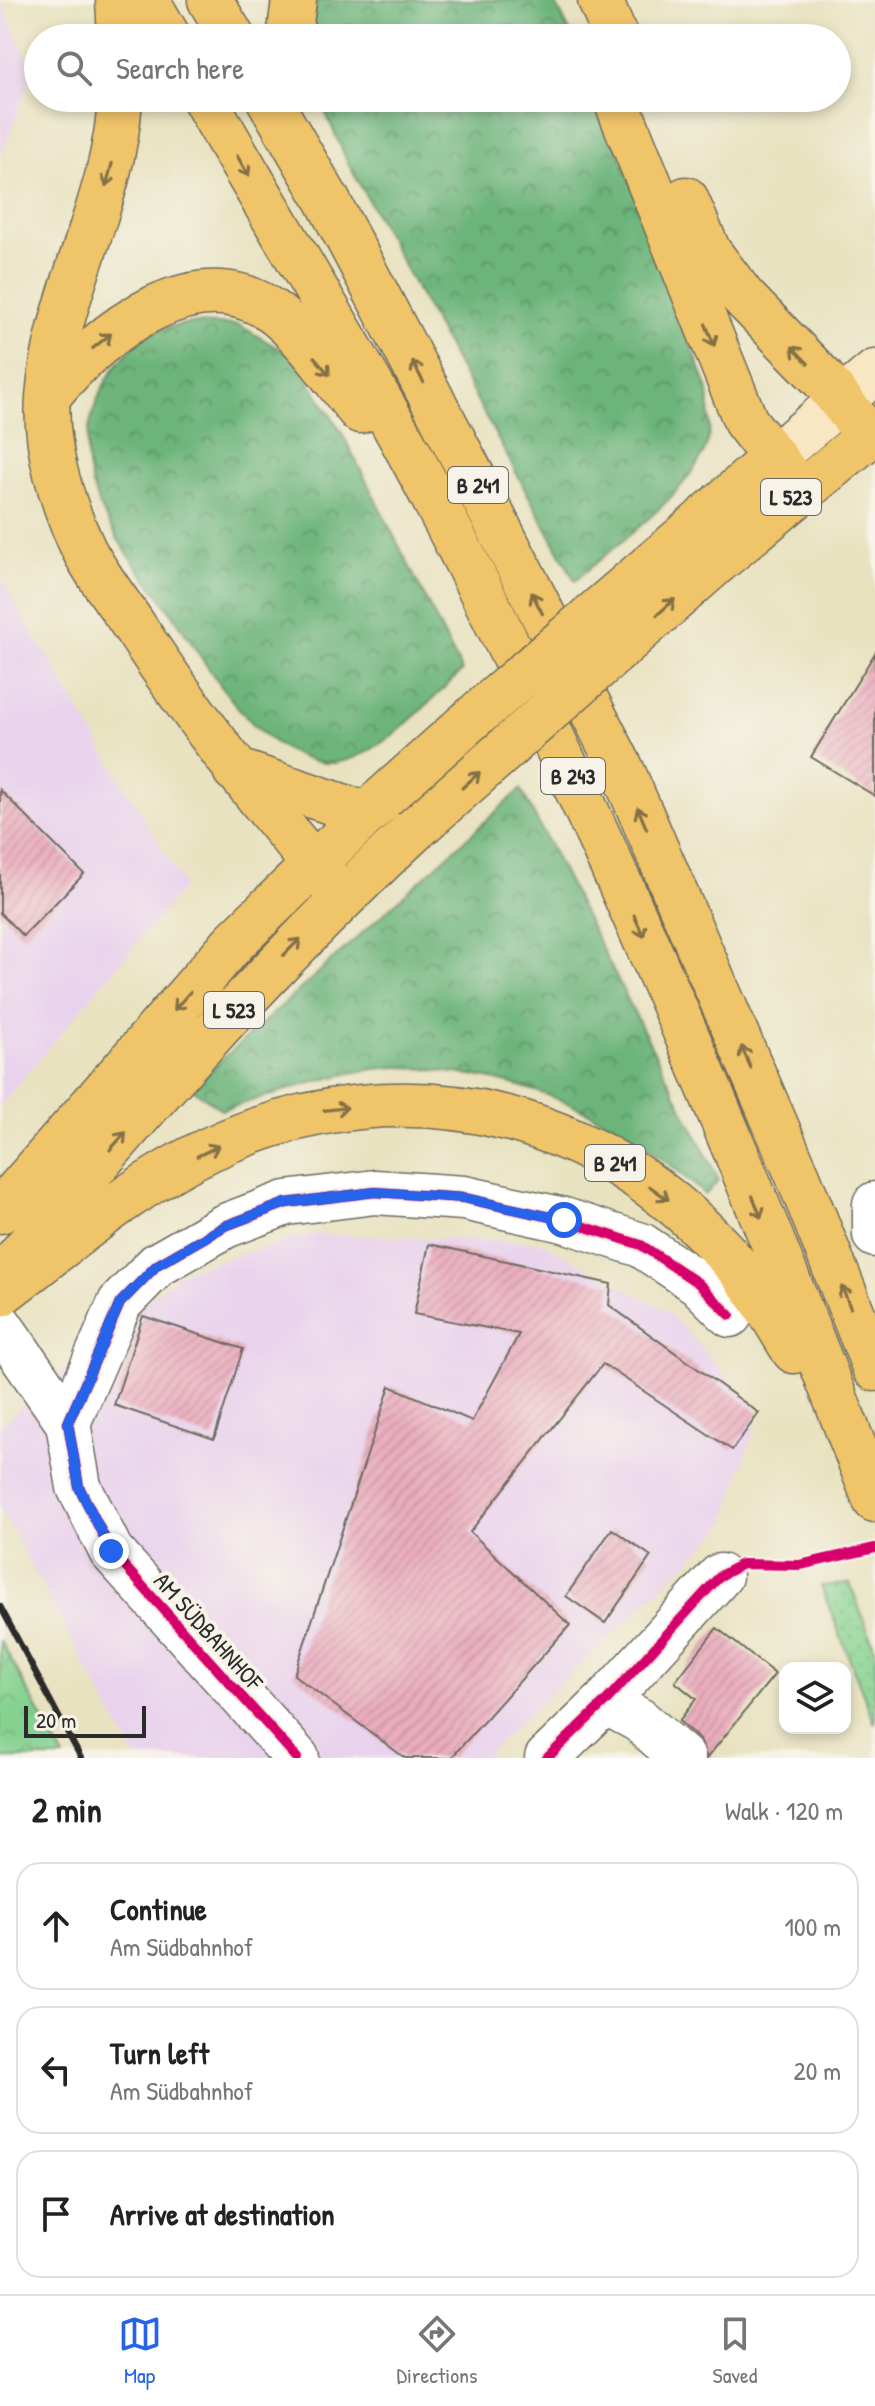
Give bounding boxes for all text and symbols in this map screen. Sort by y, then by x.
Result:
search box [24,24,851,112]
icon: search [52,46,96,90]
text: Search here [116,48,244,88]
one-way arrow [235,154,251,177]
one-way arrow [101,161,116,187]
one-way arrow [704,322,718,347]
one-way arrow [91,332,112,350]
one-way arrow [791,346,810,365]
one-way arrow [313,355,331,375]
one-way arrow [409,360,425,384]
road number: B 241 [448,467,508,503]
road number: L 523 [761,479,821,515]
one-way arrow [529,591,544,615]
one-way arrow [655,598,675,616]
road number: B 243 [541,758,605,794]
one-way arrow [461,771,481,789]
one-way arrow [634,806,649,831]
one-way arrow [633,913,648,938]
one-way arrow [282,938,302,957]
one-way arrow [173,991,191,1011]
road number: L 523 [204,992,264,1028]
one-way arrow [737,1045,752,1070]
one-way arrow [323,1101,348,1116]
one-way arrow [109,1131,127,1151]
one-way arrow [195,1143,219,1158]
road number: B 241 [585,1145,645,1181]
one-way arrow [648,1184,670,1201]
one-way arrow [751,1194,766,1219]
route start [546,1202,582,1238]
one-way arrow [838,1285,852,1310]
route end [93,1533,129,1569]
street label: AM SÜDBAHNHOF [147,1565,271,1698]
map controls [779,1662,851,1734]
button: layers [779,1662,851,1734]
scale bar [24,1702,146,1738]
text: 20 m [36,1705,76,1735]
text: 2 min [32,1787,102,1833]
text: Walk · 120 m [725,1793,843,1828]
text: Continue [110,1889,207,1929]
icon: ahead [34,1904,78,1948]
text: 100 m [785,1909,841,1944]
text: Am Südbahnhof [110,1929,253,1964]
text: Turn left [110,2033,209,2073]
icon: left [34,2048,78,2092]
text: 20 m [794,2053,841,2088]
text: Am Südbahnhof [110,2073,253,2108]
icon: arrive [34,2192,78,2236]
text: Arrive at destination [110,2194,335,2234]
tab: Map [118,2312,162,2390]
tab: Directions [397,2312,478,2390]
tab: Saved [713,2312,757,2390]

